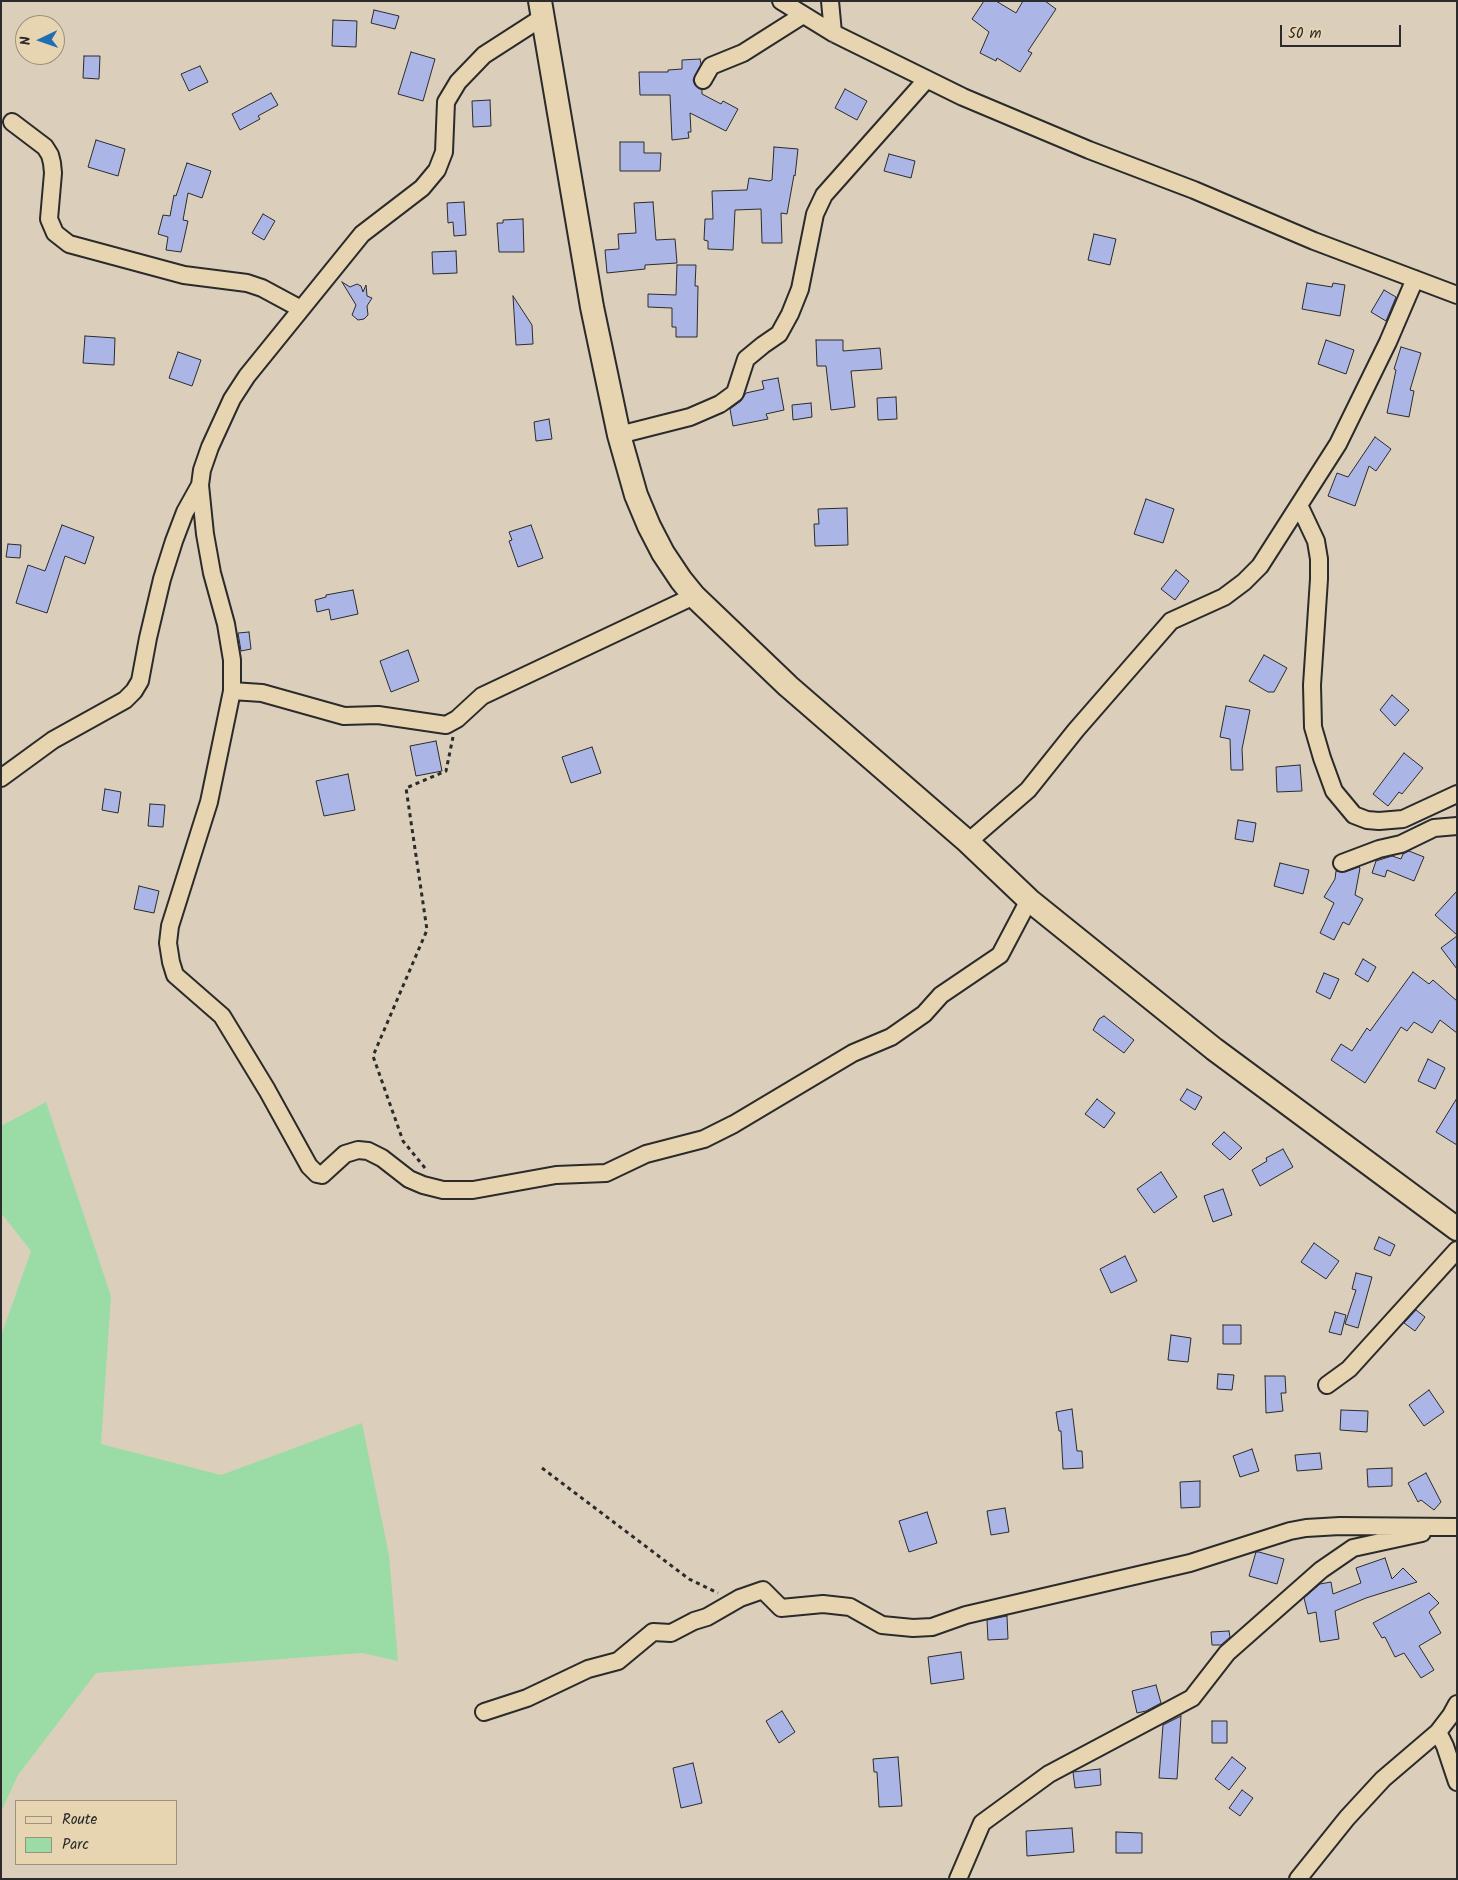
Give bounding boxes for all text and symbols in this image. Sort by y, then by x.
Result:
north arrow [15,15,65,65]
scale bar [1283,15,1404,47]
text: 50 m [1288,22,1322,46]
text: N [15,36,37,46]
legend [15,1800,178,1865]
text: Route [62,1808,97,1832]
text: Parc [62,1833,89,1857]

